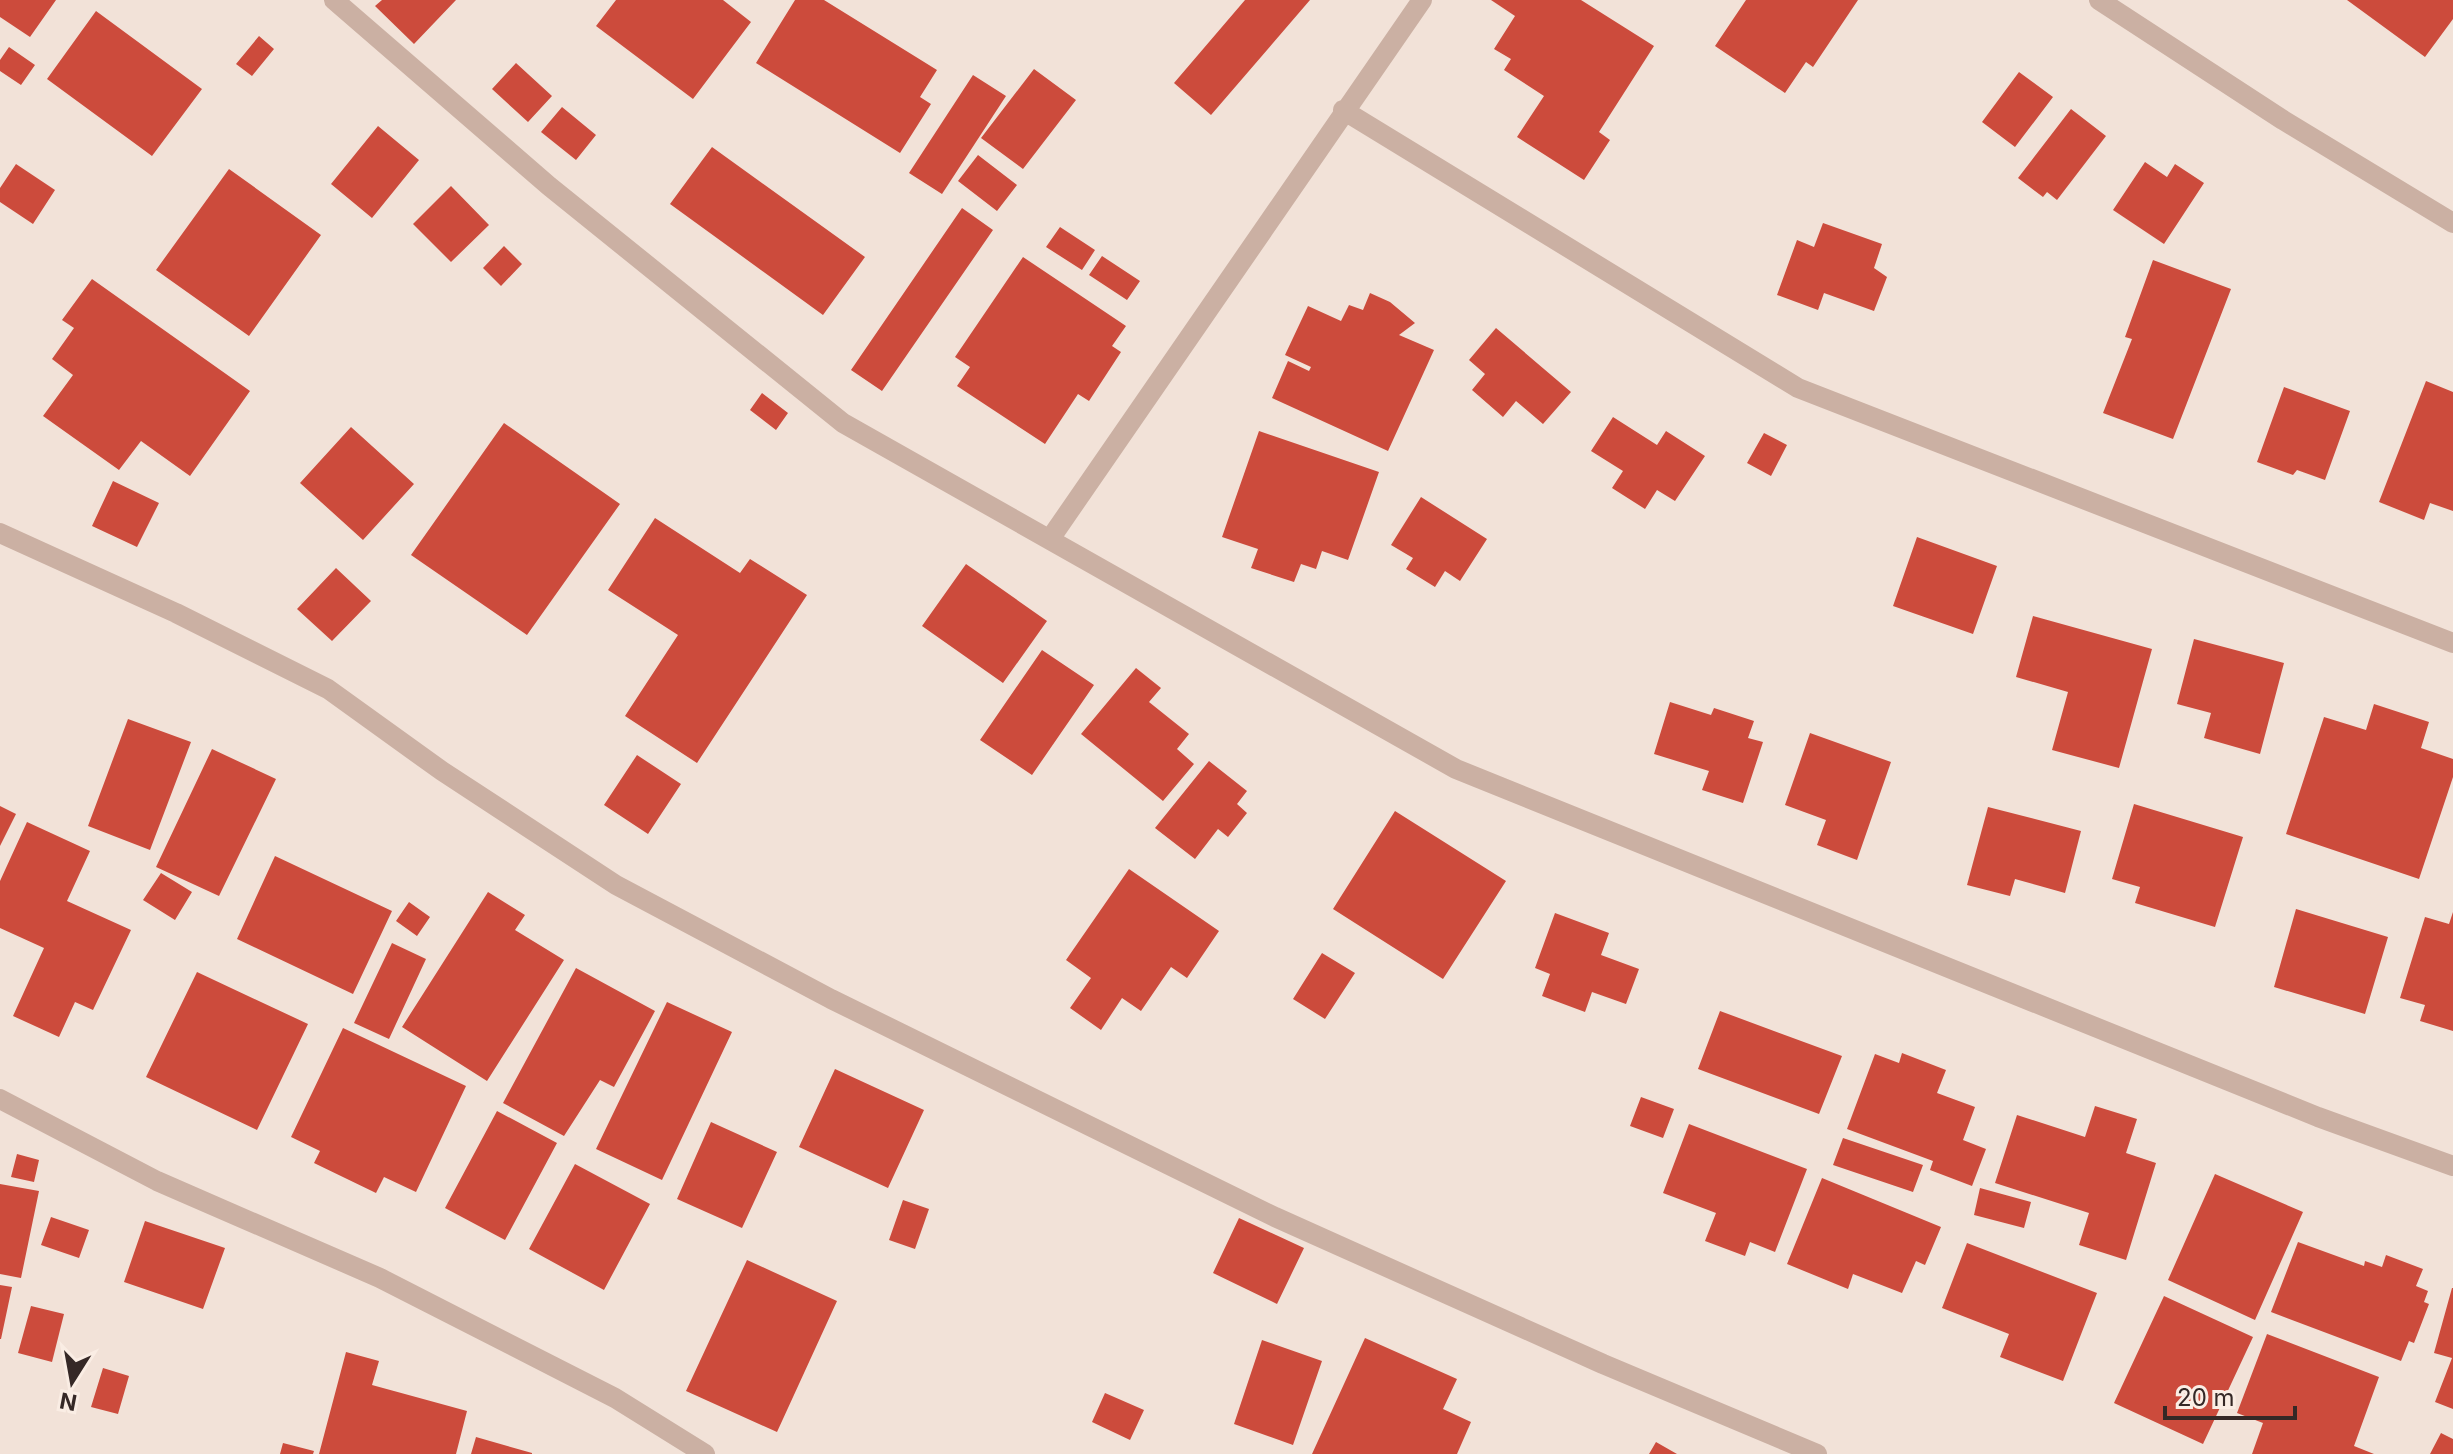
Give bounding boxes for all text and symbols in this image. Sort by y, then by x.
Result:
north arrow [32,1342,112,1422]
scale bar [2165,1370,2295,1420]
text: 20 m [2177,1383,2235,1412]
text: N [57,1387,79,1416]

